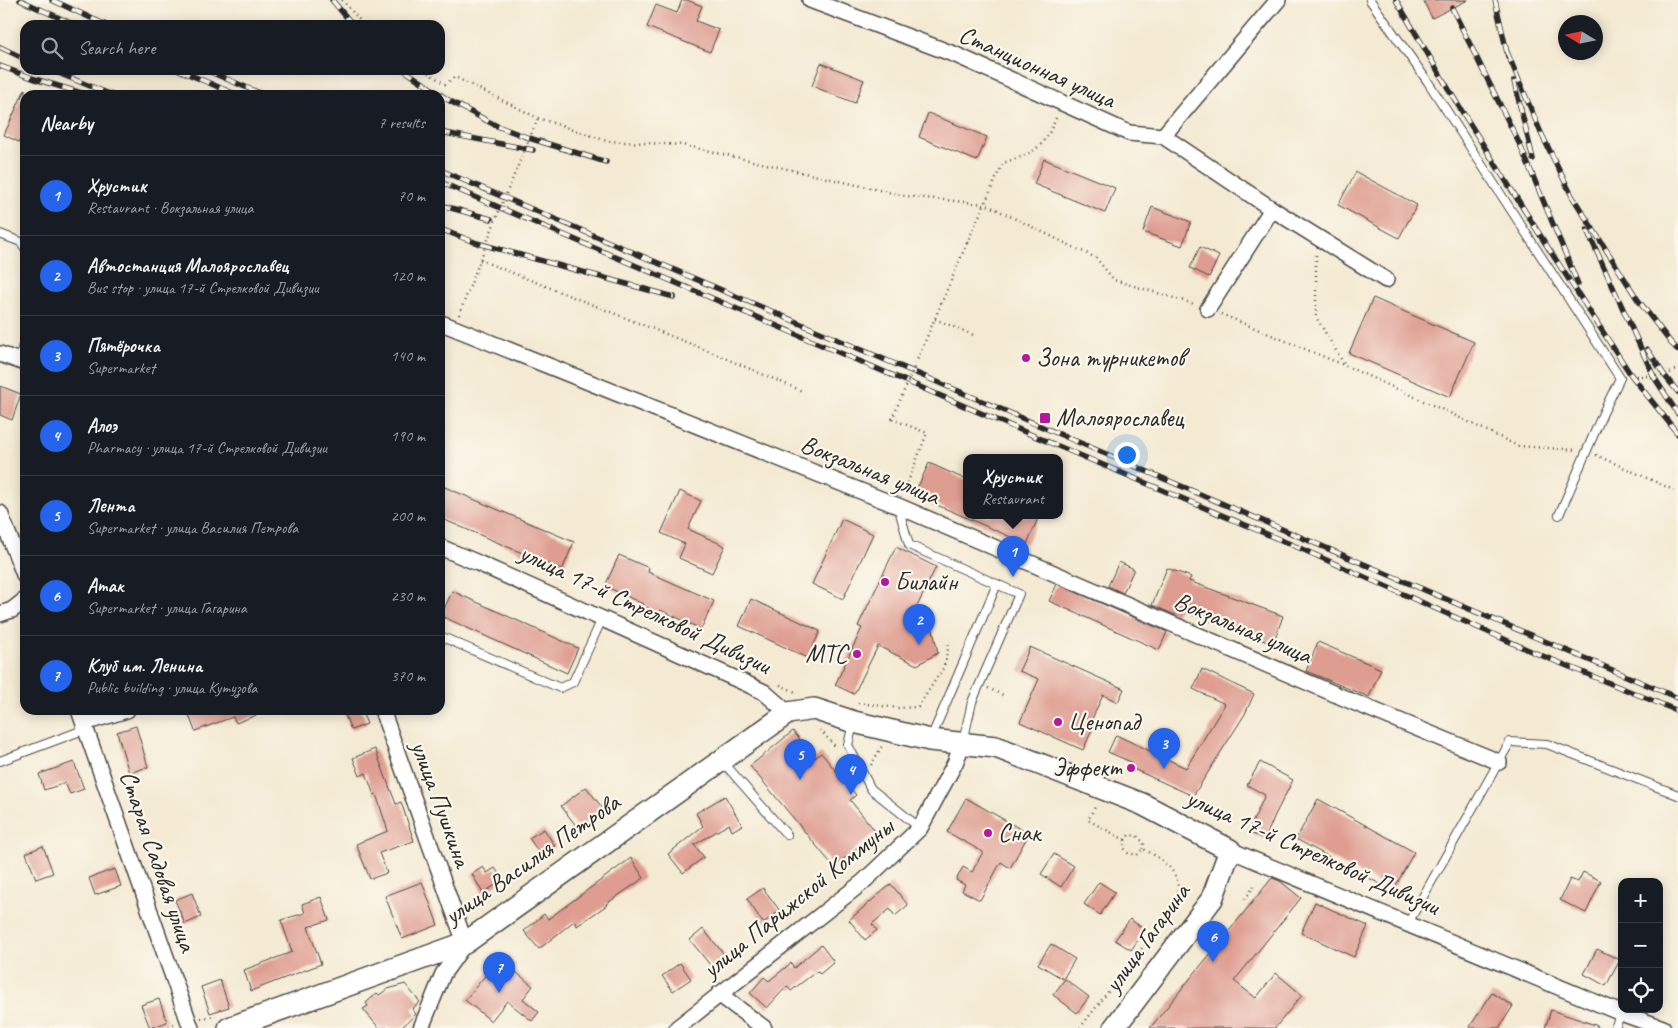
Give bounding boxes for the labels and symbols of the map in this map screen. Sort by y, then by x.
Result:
north arrow [1558,15,1603,60]
street label: Станционная улица [954,18,1122,117]
place label: Зона турникетов [1036,342,1191,374]
marker: Зона турникетов [1020,352,1032,364]
place label: Малоярославец [1056,402,1184,434]
marker: Малоярославец [1038,411,1052,425]
street label: Вокзальная улица [796,428,946,513]
your location [1114,442,1140,468]
street label: улица 17-й Стрелковой Дивизии [512,536,777,682]
pin: 1 [997,536,1029,577]
place label: Билайн [895,566,959,598]
marker: Билайн [879,576,891,588]
street label: Вокзальная улица [1169,585,1319,672]
pin: 2 [903,604,935,645]
place label: МТС [805,638,850,670]
marker: МТС [851,648,863,660]
place label: Ценопад [1068,706,1142,738]
marker: Ценопад [1052,716,1064,728]
pin: 3 [1148,728,1180,769]
street label: улица Пушкина [403,735,480,874]
pin: 5 [784,739,816,780]
place label: Эффект [1052,752,1123,784]
pin: 4 [835,754,867,795]
marker: Эффект [1125,762,1137,774]
street label: Старая Садовая улица [112,766,205,958]
street label: улица 17-й Стрелковой Дивизии [1180,781,1446,923]
street label: улица Василия Петрова [436,785,628,933]
street label: улица Парижской Коммуны [694,810,902,986]
place label: Снак [998,817,1042,849]
marker: Снак [982,827,994,839]
street label: улица Гагарина [1096,876,1198,1000]
pin: 6 [1197,921,1229,962]
pin: 7 [483,952,515,993]

